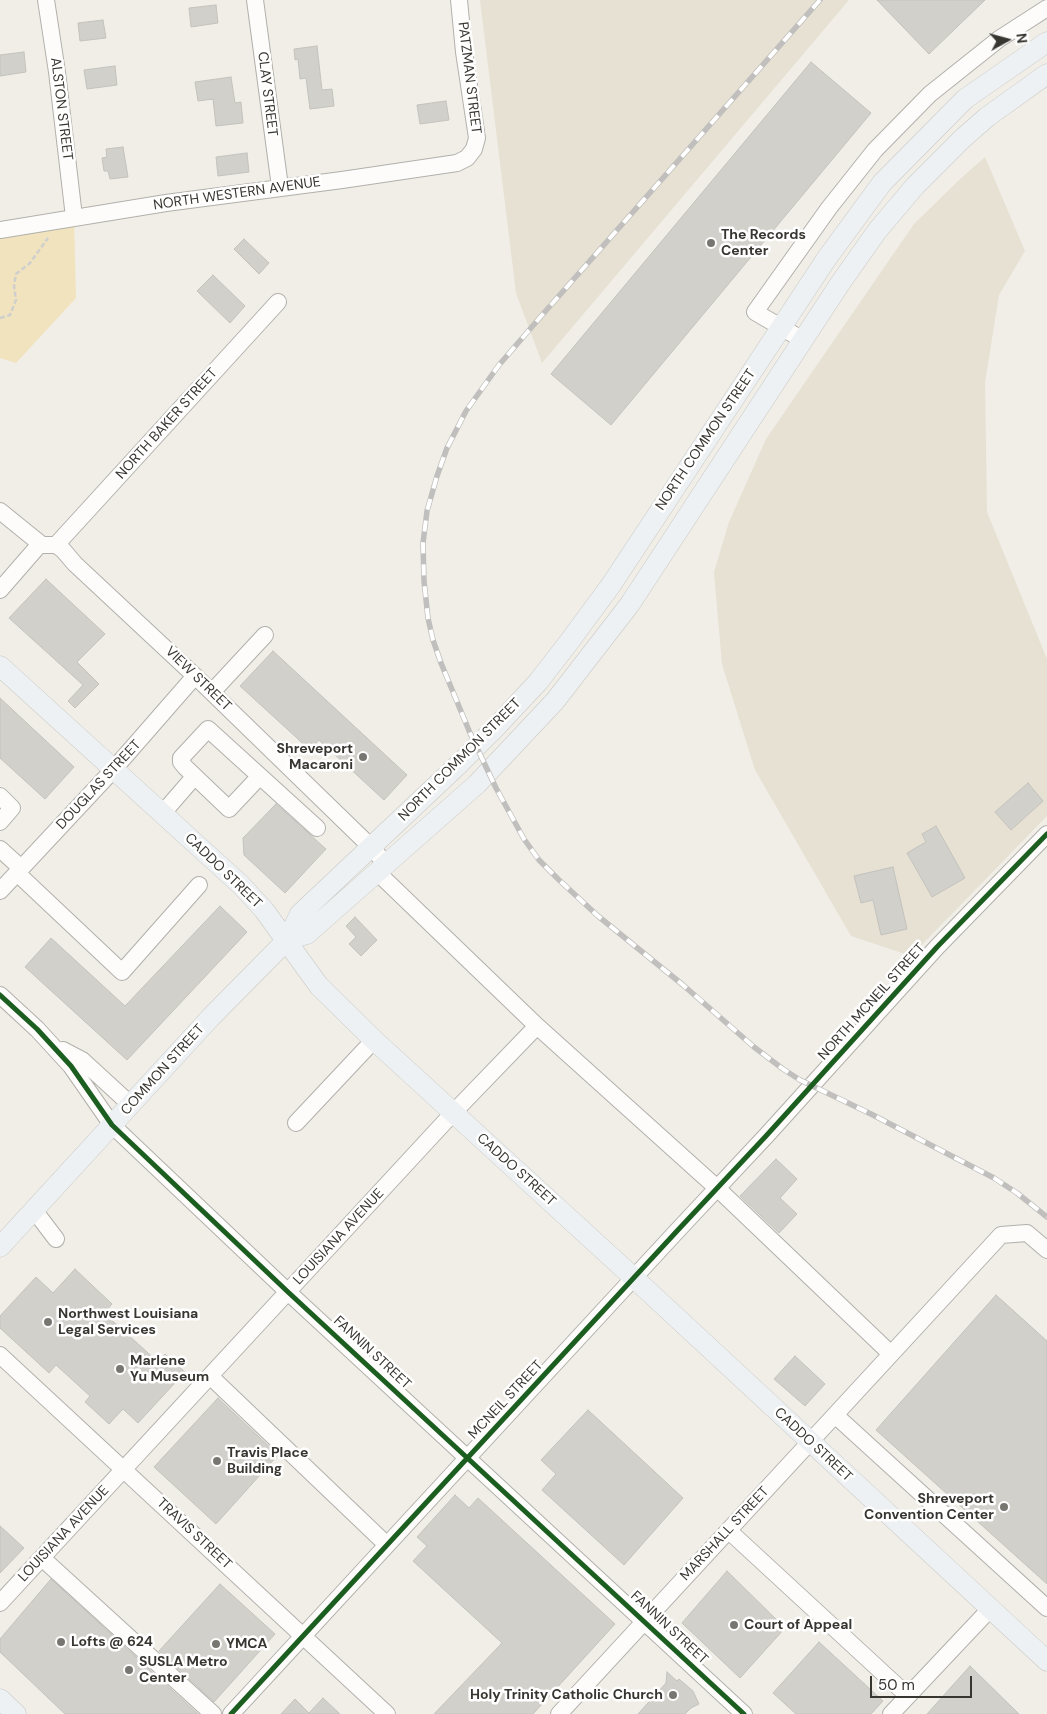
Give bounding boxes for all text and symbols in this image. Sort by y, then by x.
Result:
north arrow [982,15,1032,65]
street label: PATZMAN STREET [454,21,484,135]
text: N [1012,32,1031,44]
street label: CLAY STREET [253,51,281,137]
street label: ALSTON STREET [46,57,76,161]
street label: NORTH WESTERN AVENUE [152,174,322,214]
place label: The Records Center [721,227,806,260]
marker: The Records Center [705,237,717,249]
street label: NORTH BAKER STREET [113,365,221,483]
street label: NORTH COMMON STREET [653,366,759,514]
street label: VIEW STREET [161,643,235,715]
street label: NORTH COMMON STREET [395,695,525,825]
street label: DOUGLAS STREET [53,737,145,833]
place label: Shreveport Macaroni [277,741,353,774]
marker: Shreveport Macaroni [357,751,369,763]
street label: CADDO STREET [181,830,265,912]
street label: NORTH MCNEIL STREET [815,940,929,1064]
street label: COMMON STREET [118,1021,208,1119]
street label: CADDO STREET [473,1130,559,1210]
street label: LOUISIANA AVENUE [290,1186,388,1288]
place label: Northwest Louisiana Legal Services [58,1306,198,1338]
street label: FANNIN STREET [330,1313,414,1393]
marker: Northwest Louisiana Legal Services [42,1316,54,1328]
place label: Marlene Yu Museum [130,1353,209,1385]
street label: MCNEIL STREET [465,1357,547,1443]
marker: Marlene Yu Museum [114,1363,126,1375]
street label: CADDO STREET [770,1405,856,1485]
place label: Travis Place Building [227,1445,308,1478]
marker: Travis Place Building [211,1455,223,1467]
street label: LOUISIANA AVENUE [15,1483,113,1585]
street label: MARSHALL STREET [677,1483,773,1585]
place label: Shreveport Convention Center [864,1491,994,1524]
street label: TRAVIS STREET [153,1495,235,1573]
marker: Shreveport Convention Center [998,1501,1010,1513]
street label: FANNIN STREET [627,1588,711,1668]
place label: Court of Appeal [744,1617,852,1633]
marker: Court of Appeal [728,1619,740,1631]
place label: Lofts @ 624 [71,1634,153,1650]
marker: Lofts @ 624 [55,1636,67,1648]
place label: YMCA [226,1636,267,1652]
marker: YMCA [210,1638,222,1650]
place label: SUSLA Metro Center [139,1654,227,1686]
marker: SUSLA Metro Center [123,1664,135,1676]
scale bar [872,1666,974,1698]
text: 50 m [878,1675,915,1695]
place label: Holy Trinity Catholic Church [470,1687,663,1703]
marker: Holy Trinity Catholic Church [667,1689,679,1701]

